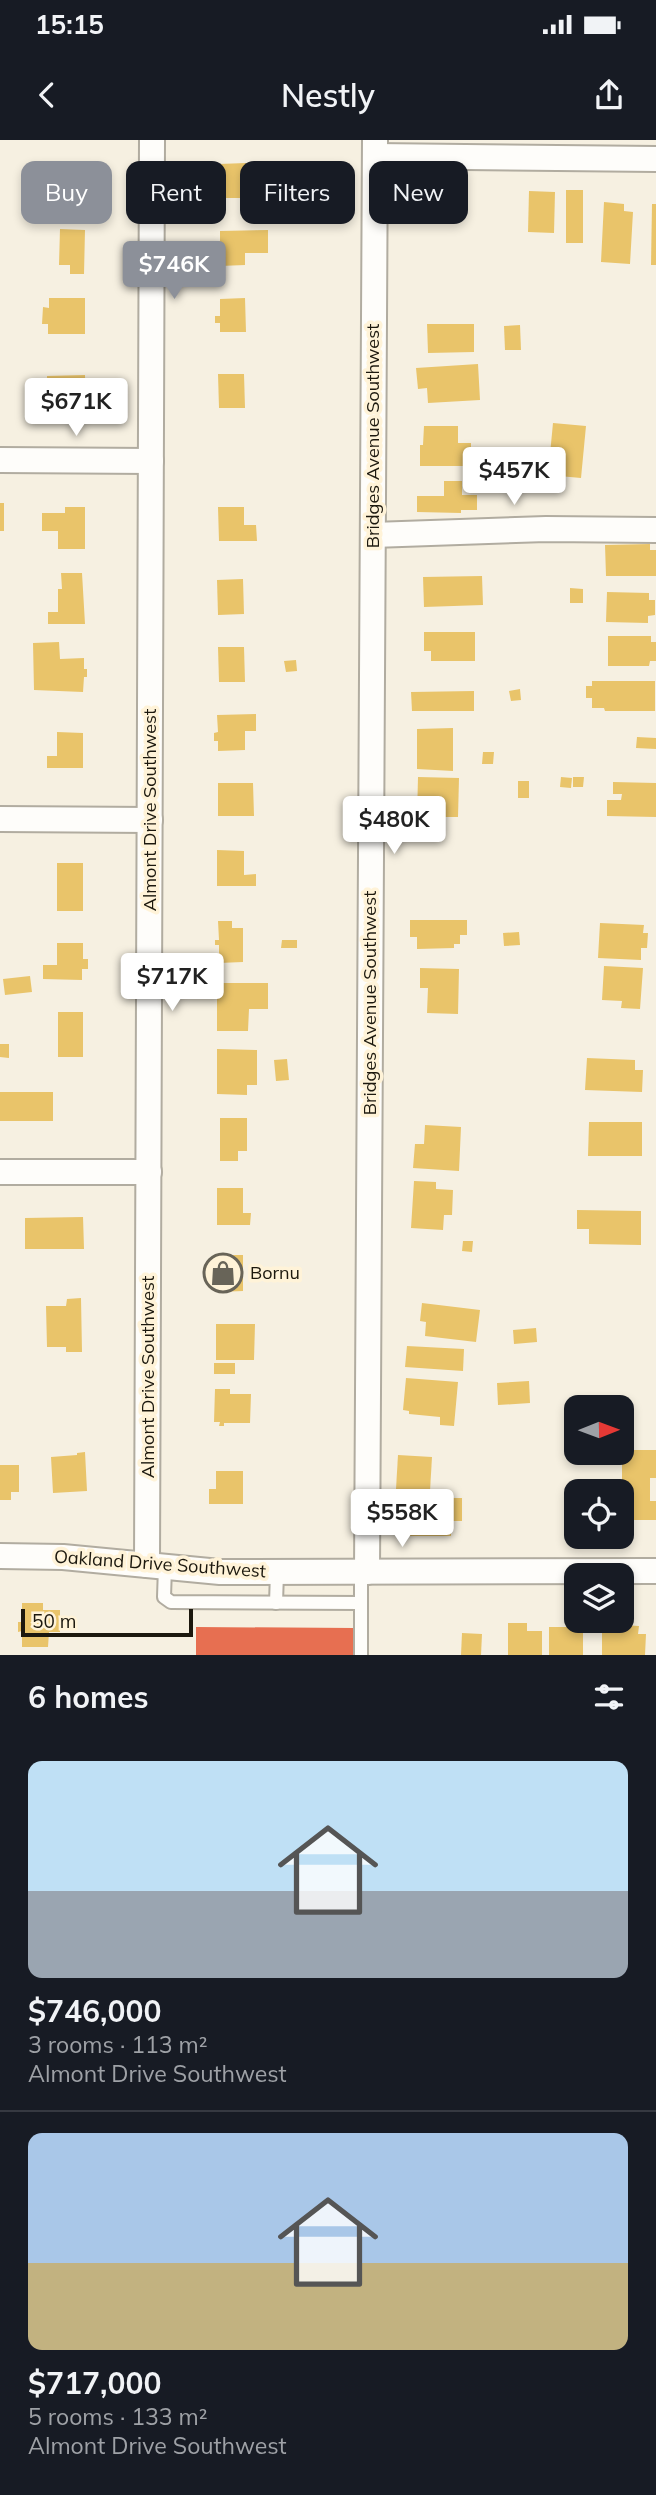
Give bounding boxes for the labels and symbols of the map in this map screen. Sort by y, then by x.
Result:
pin: $746K [125,242,223,301]
street label: Bridges Avenue Southwest [361,324,384,548]
pin: $671K [27,378,125,438]
pin: $457K [465,448,563,507]
street label: Almont Drive Southwest [138,709,161,911]
pin: $480K [345,796,443,856]
street label: Bridges Avenue Southwest [358,891,381,1115]
pin: $717K [123,954,221,1013]
shop icon: Bornu [202,1252,244,1294]
place label: Bornu [250,1261,300,1284]
street label: Almont Drive Southwest [136,1276,159,1478]
north arrow [564,1395,634,1465]
pin: $558K [353,1490,451,1549]
street label: Oakland Drive Southwest [53,1545,267,1582]
scale bar [21,1606,192,1638]

